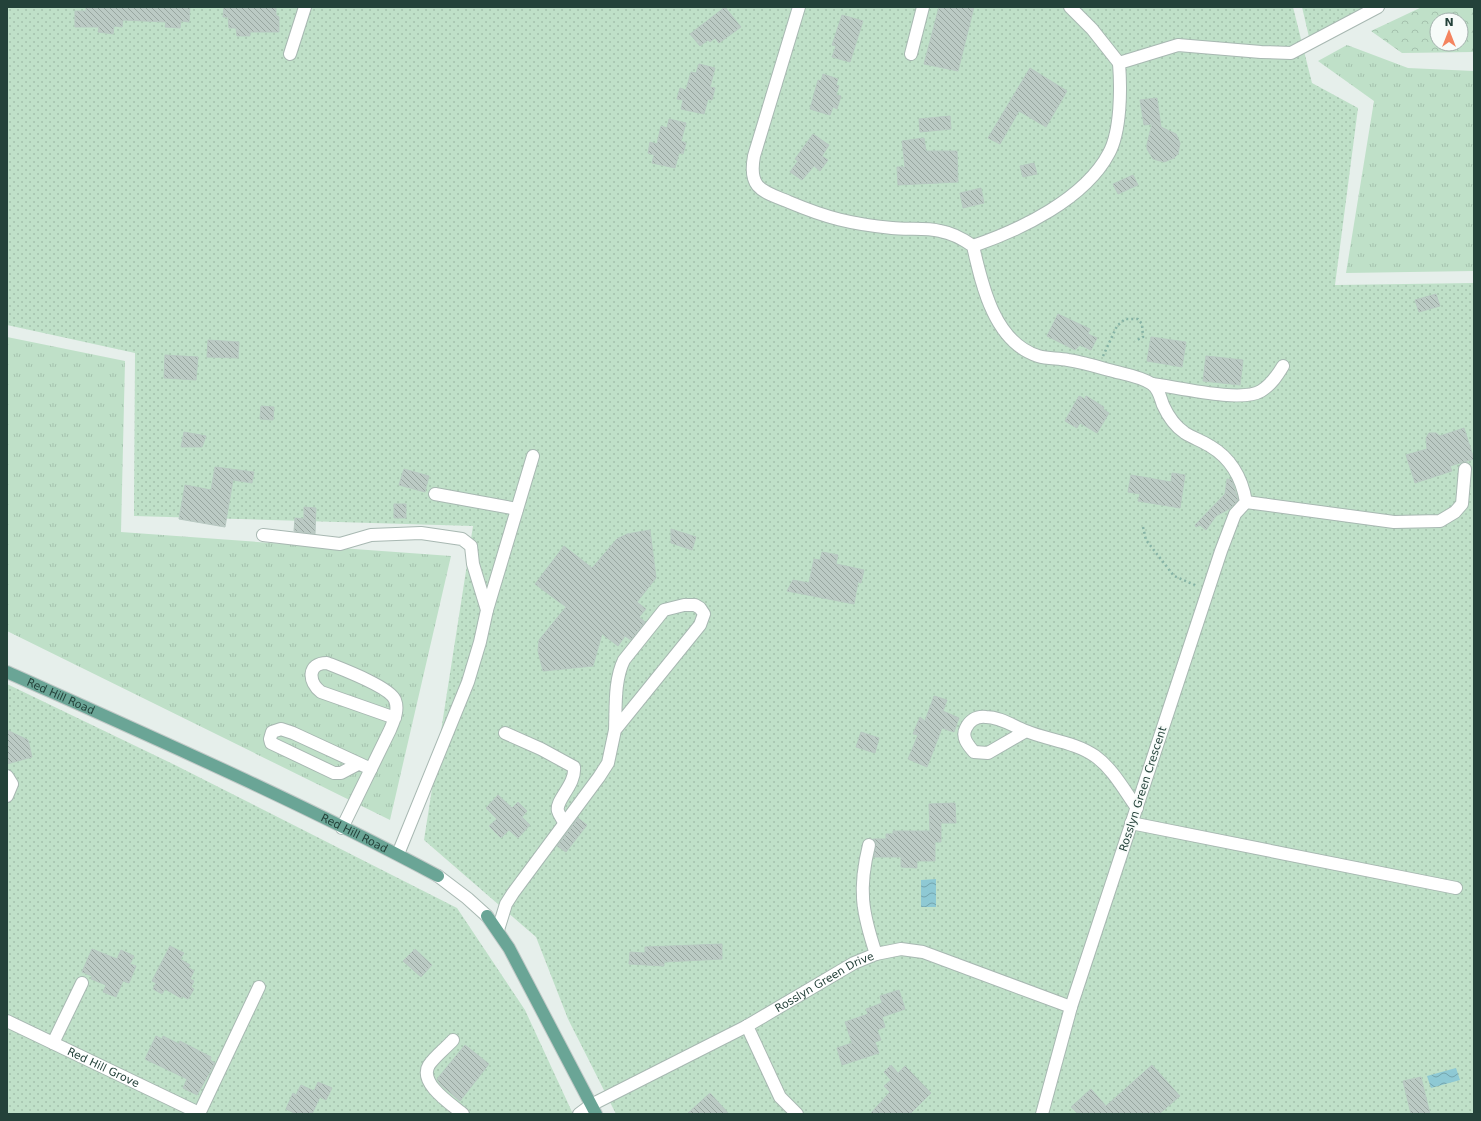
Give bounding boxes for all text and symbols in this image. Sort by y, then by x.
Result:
north arrow [1429,12,1469,52]
text: N [1444,16,1454,29]
street label: Red Hill Road [25,675,97,717]
street label: Rosslyn Green Crescent [1117,724,1170,853]
street label: Red Hill Road [319,811,390,855]
street label: Rosslyn Green Drive [772,949,876,1015]
street label: Red Hill Grove [65,1044,142,1090]

